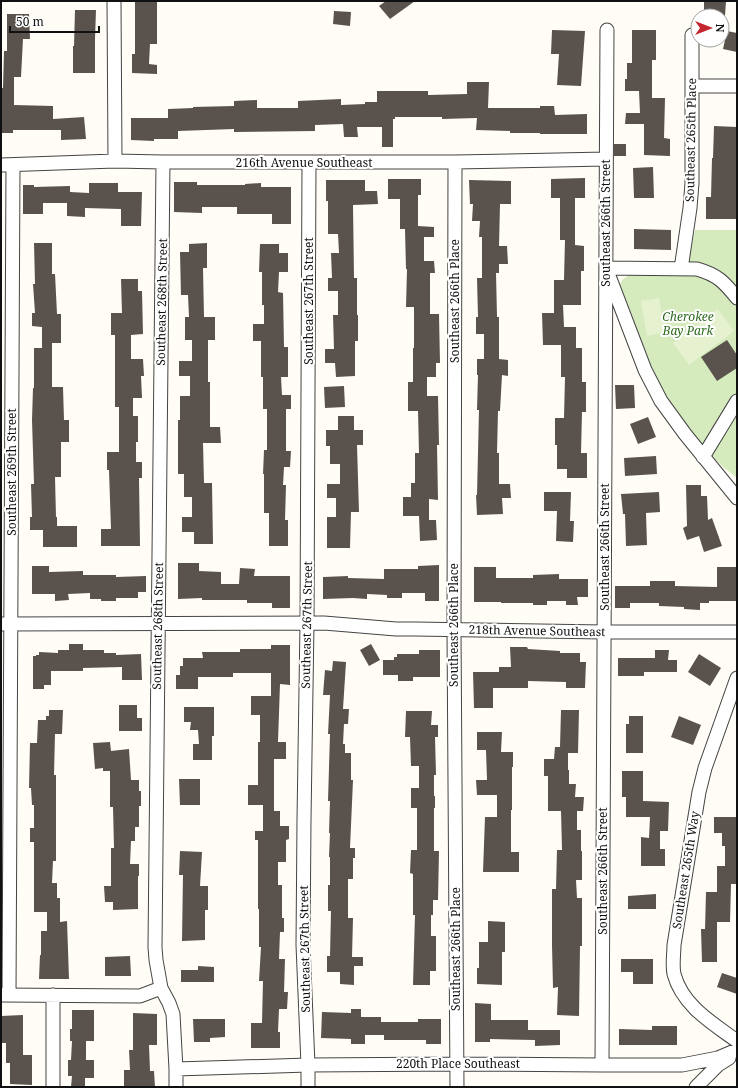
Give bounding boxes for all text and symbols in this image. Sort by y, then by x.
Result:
scale bar [10,8,99,34]
north arrow [690,8,730,48]
text: 50 m [16,13,44,30]
text: N [713,24,728,33]
street label: Southeast 265th Place [681,78,700,202]
street label: 216th Avenue Southeast [236,154,372,171]
street label: Southeast 266th Street [597,159,614,287]
street label: Southeast 267th Street [300,237,317,365]
street label: Southeast 268th Street [152,238,171,366]
street label: Southeast 266th Place [446,239,463,363]
park label: Cherokee Bay Park [662,308,715,339]
street label: Southeast 269th Street [3,408,20,536]
street label: Southeast 266th Street [596,483,613,611]
street label: Southeast 267th Street [297,561,316,689]
street label: Southeast 268th Street [148,562,167,690]
street label: Southeast 266th Place [445,563,462,687]
street label: 218th Avenue Southeast [468,621,606,640]
street label: Southeast 266th Street [594,807,611,935]
street label: Southeast 265th Way [668,810,703,930]
street label: Southeast 267th Street [295,885,314,1013]
street label: Southeast 266th Place [447,887,464,1011]
street label: 220th Place Southeast [396,1055,520,1072]

